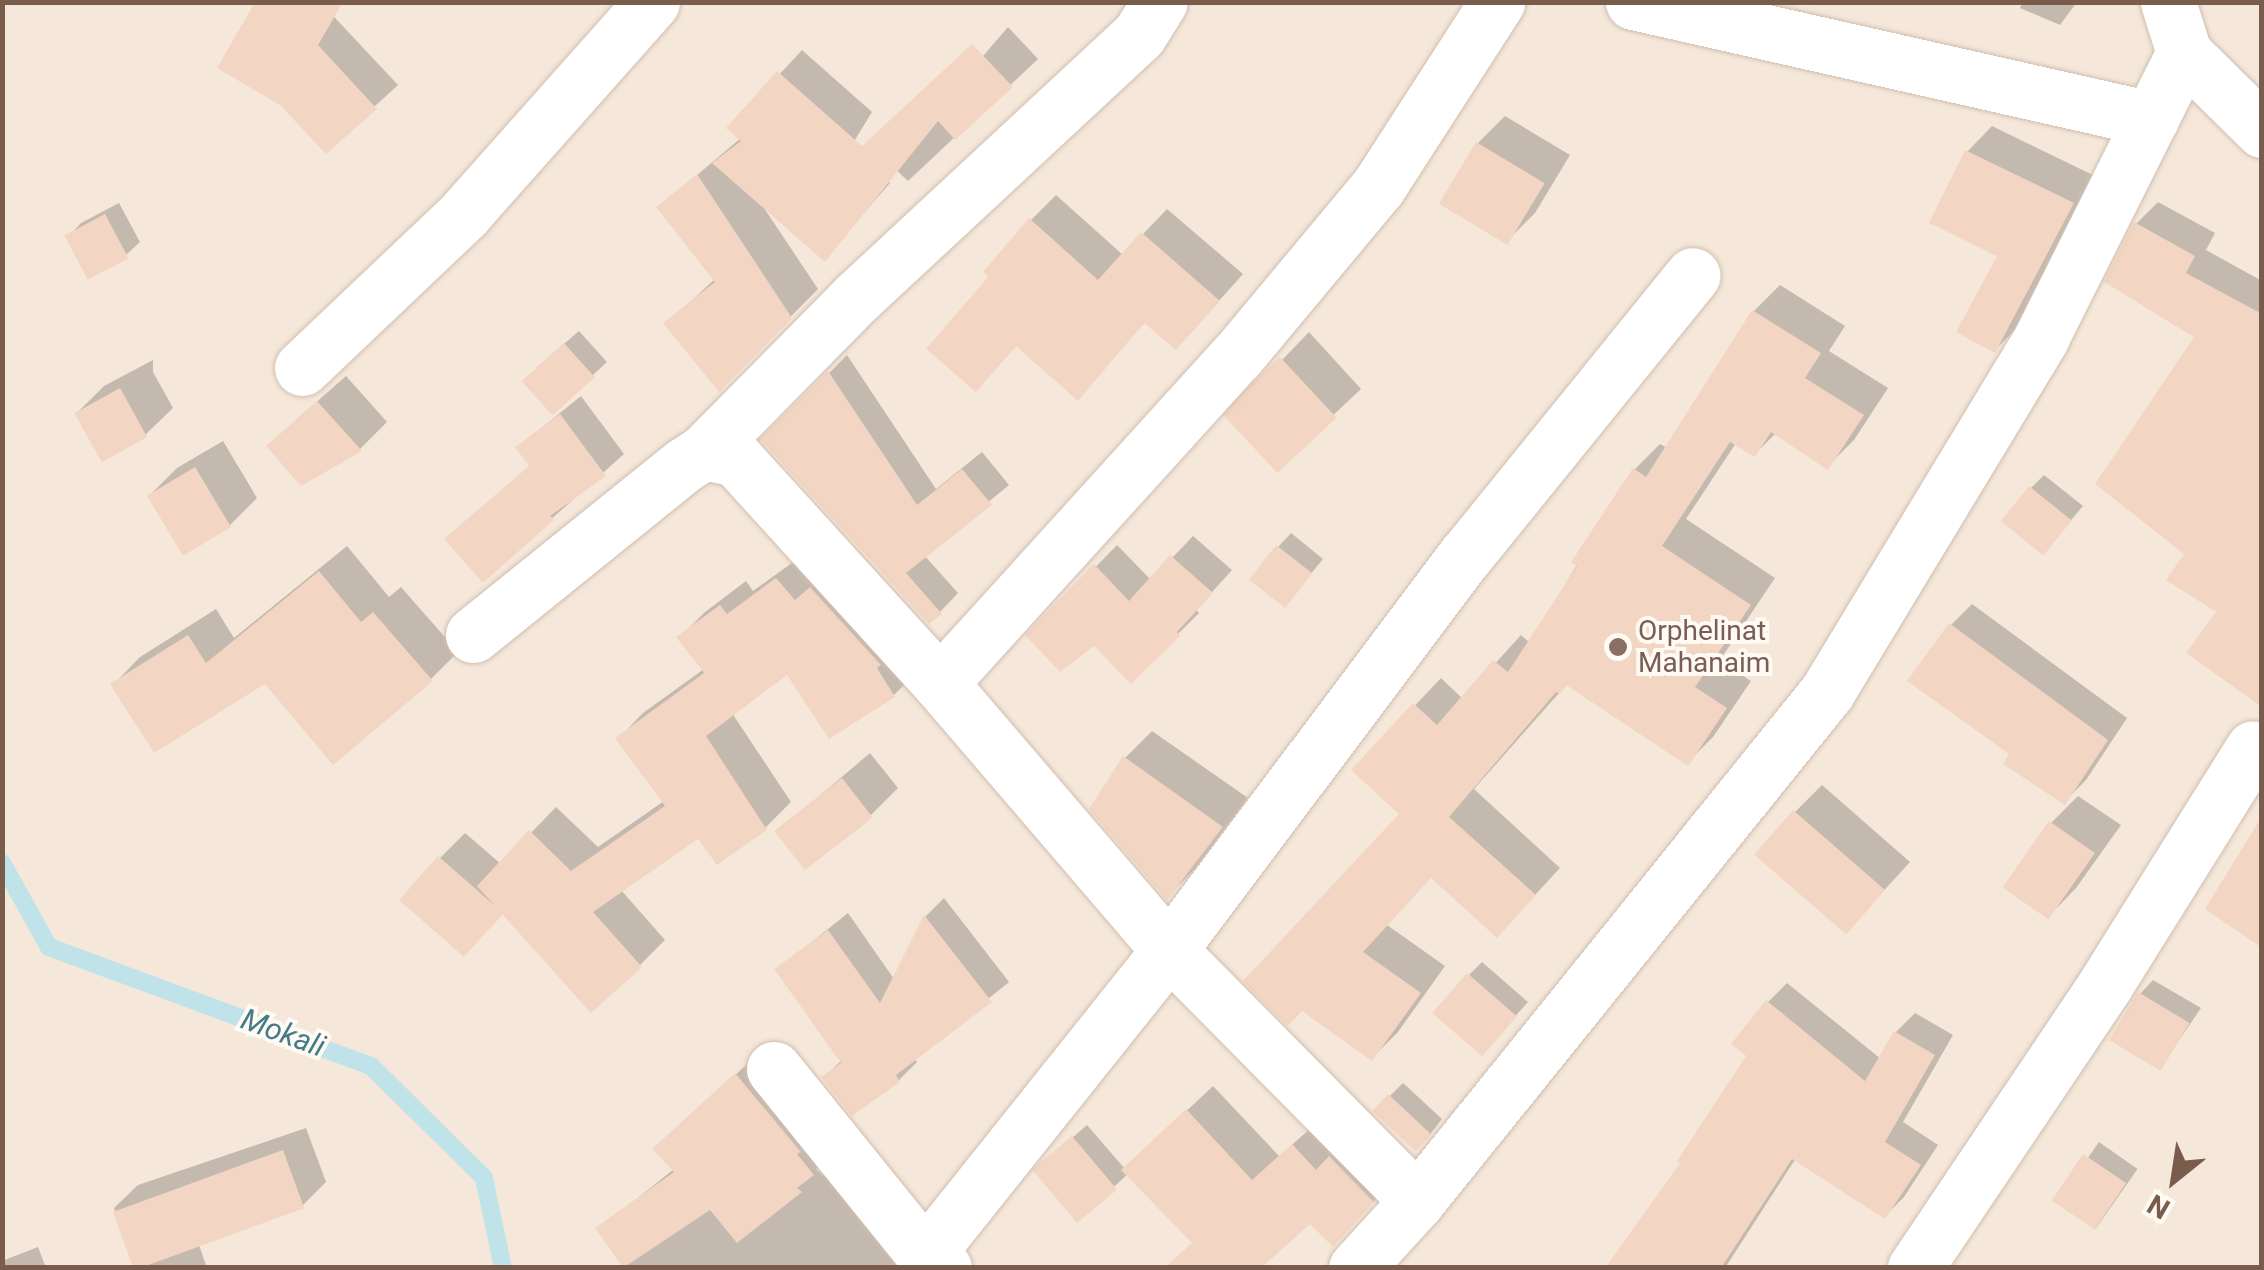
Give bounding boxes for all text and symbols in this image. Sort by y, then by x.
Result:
place label: Orphelinat Mahanaim [1638,614,1770,680]
marker: Orphelinat Mahanaim [1607,636,1629,658]
water label: Mokali [236,1001,330,1065]
north arrow [2124,1130,2224,1230]
text: N [2142,1187,2176,1226]

